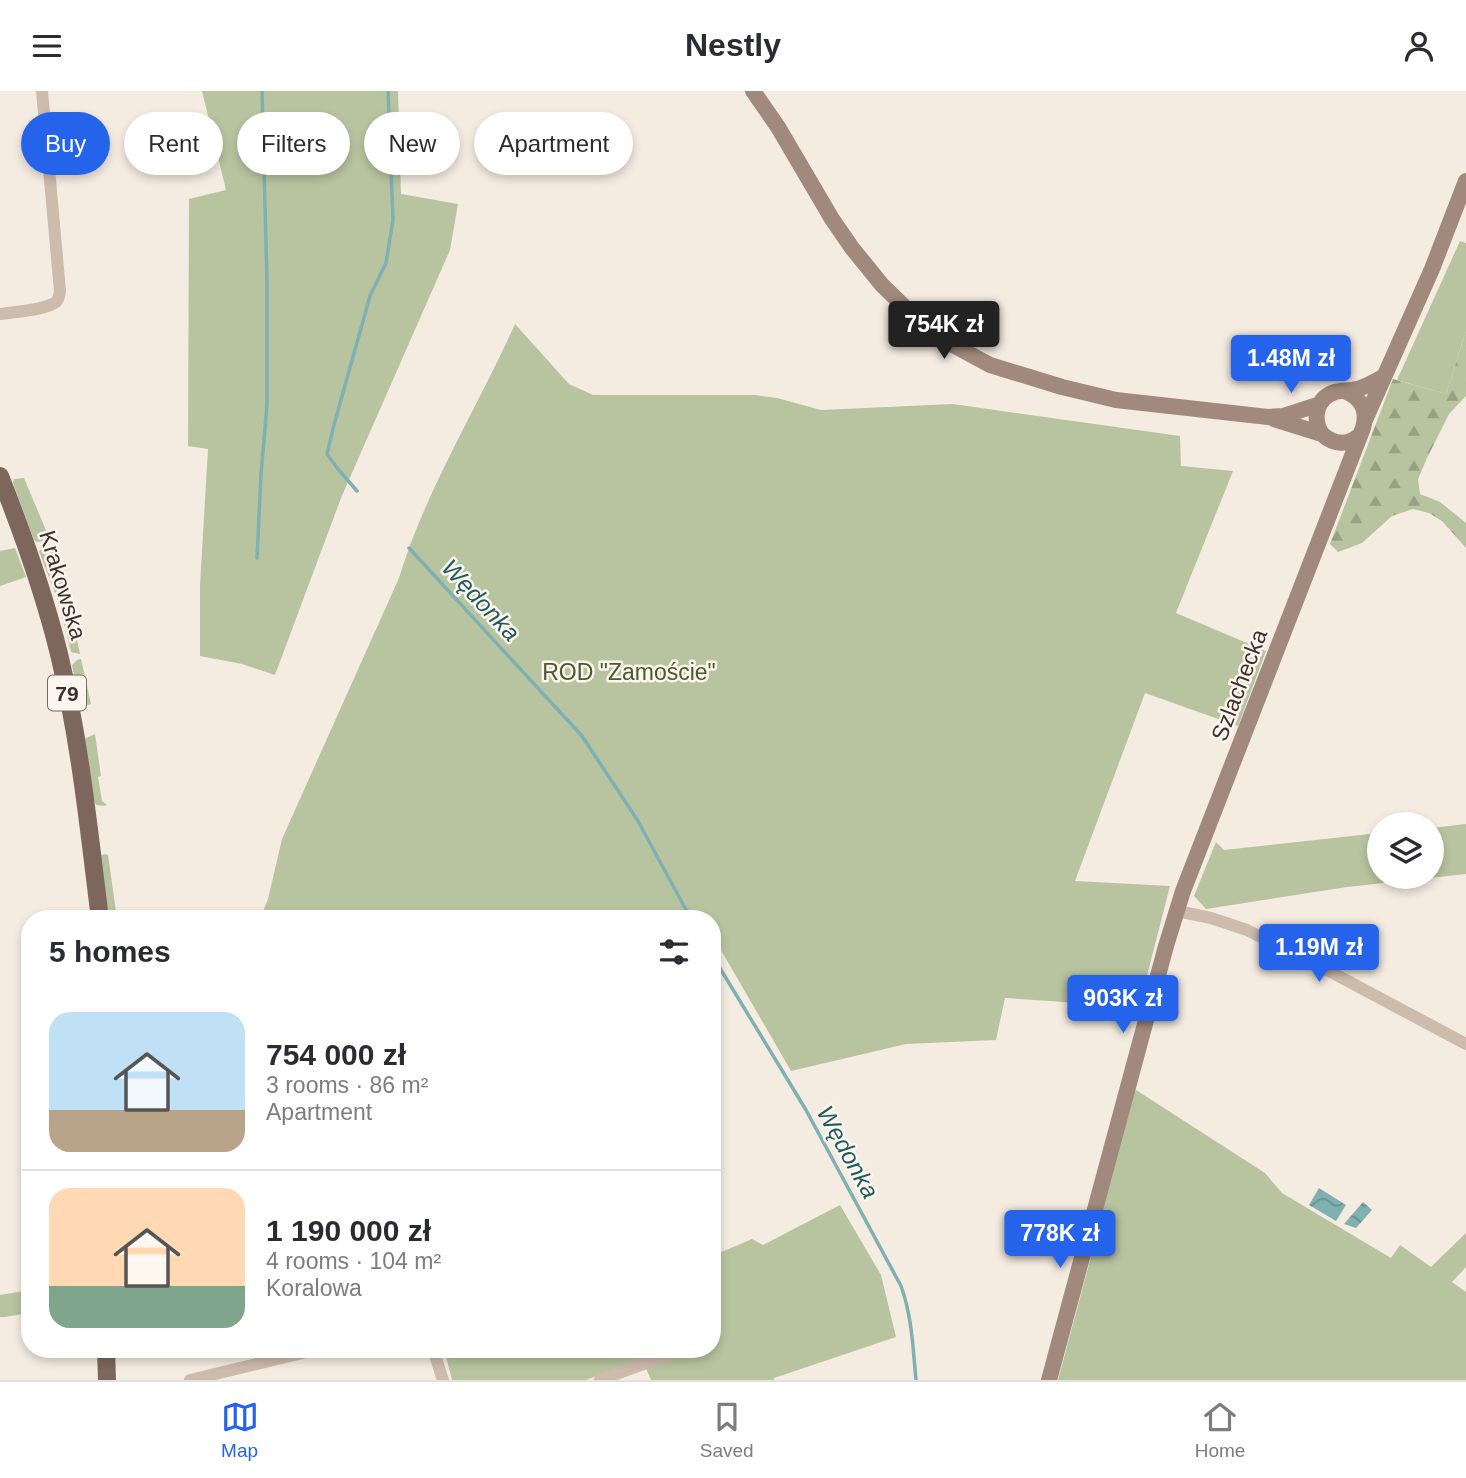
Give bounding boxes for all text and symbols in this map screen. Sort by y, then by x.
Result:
icon: menu [28,27,66,65]
text: Nestly [685,27,781,63]
icon: person [1400,27,1438,65]
chip: Buy [21,112,110,175]
chip: Rent [124,112,223,175]
chip: Filters [237,112,350,175]
chip: New [364,112,460,175]
chip: Apartment [474,112,633,175]
pin: 754K zł [879,301,1009,361]
text: 754K zł [904,311,984,337]
pin: 1.48M zł [1219,335,1363,395]
text: 1.48M zł [1247,345,1335,371]
street label: Krakowska [34,527,92,643]
water label: Wędonka [437,554,525,646]
street label: Szlachecka [1206,625,1272,745]
park label: ROD "Zamoście" [542,659,716,685]
road number: 79 [48,675,86,711]
map controls [1367,812,1444,889]
button: layers [1367,812,1444,889]
pin: 1.19M zł [1247,925,1391,984]
icon: filters [655,933,693,971]
text: 1.19M zł [1275,934,1363,960]
text: 5 homes [49,935,171,968]
pin: 903K zł [1058,975,1188,1035]
text: 903K zł [1083,985,1163,1011]
text: 754 000 zł [266,1038,406,1071]
icon: home [105,1040,189,1124]
text: 3 rooms · 86 m² [266,1072,428,1098]
text: Apartment [266,1099,372,1125]
water label: Wędonka [812,1101,884,1203]
pin: 778K zł [995,1211,1125,1270]
text: 1 190 000 zł [266,1214,431,1247]
icon: home [105,1216,189,1300]
text: 778K zł [1020,1220,1100,1246]
text: 4 rooms · 104 m² [266,1248,441,1274]
text: Koralowa [266,1275,362,1301]
tab: Map [221,1398,259,1462]
tab: Saved [700,1398,754,1462]
tab: Home [1195,1398,1245,1462]

